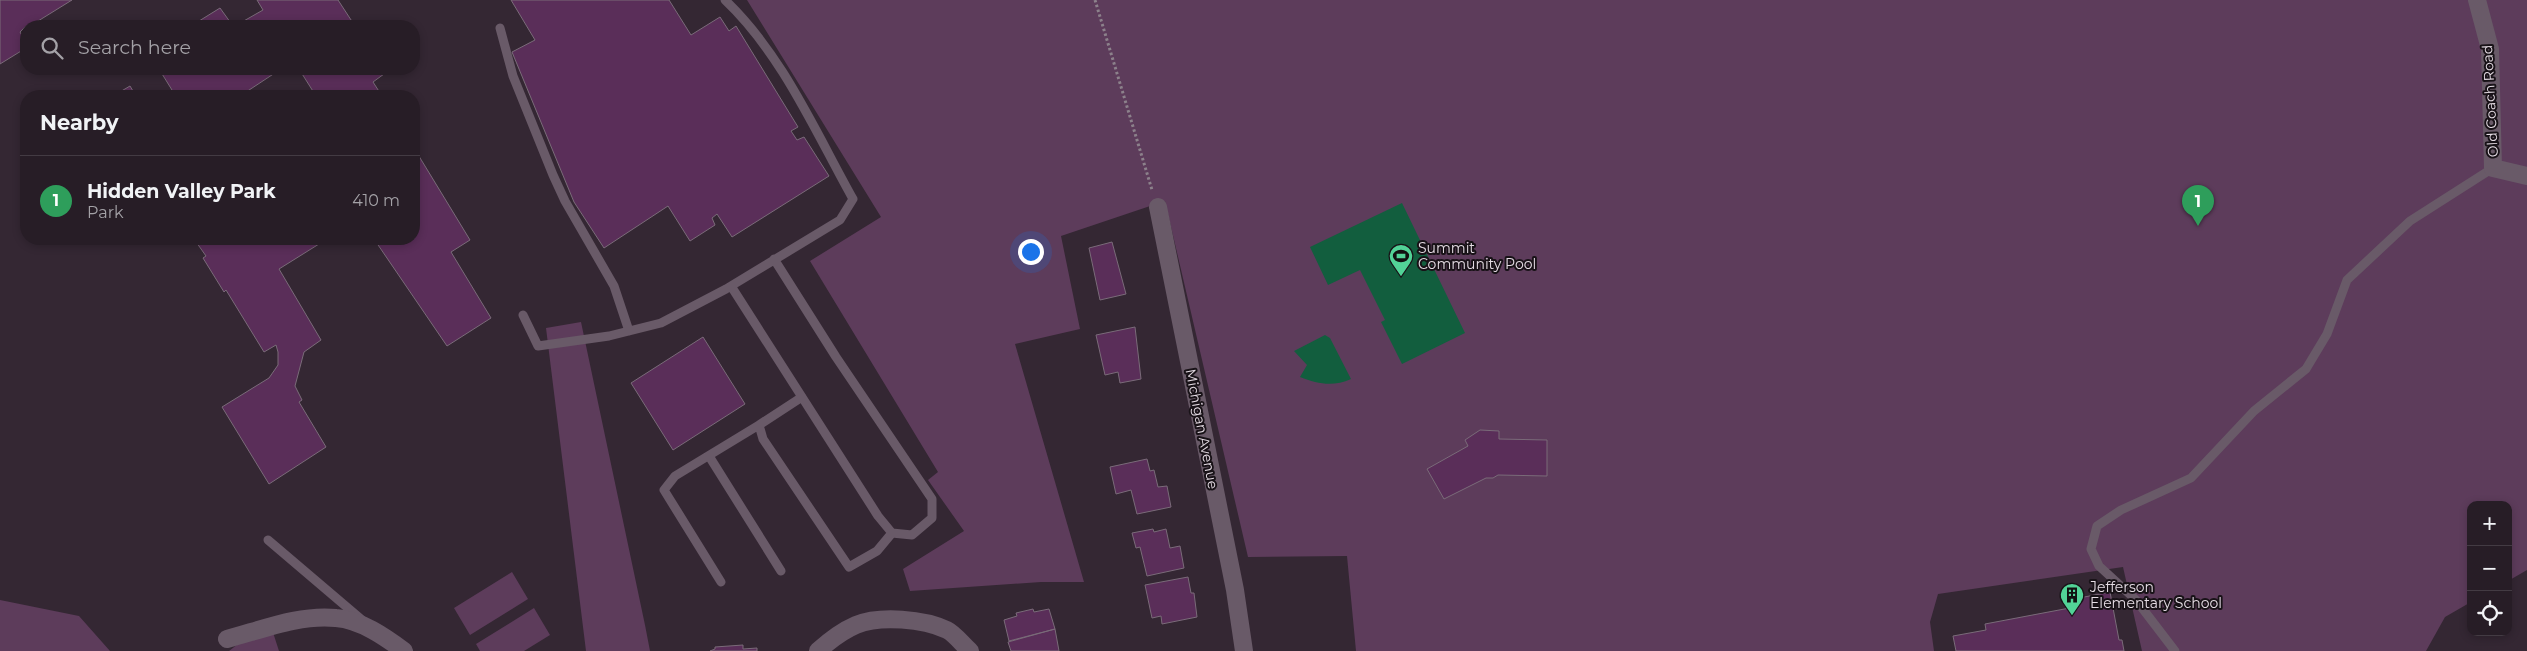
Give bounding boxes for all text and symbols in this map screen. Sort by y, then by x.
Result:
search box [20,20,420,75]
icon: search [38,34,66,62]
text: Search here [78,36,191,59]
street label: Old Coach Road [2478,44,2502,158]
text: Nearby [40,110,119,135]
text: Hidden Valley Park [87,180,276,203]
pin: 1 [2182,185,2214,226]
text: 1 [53,191,59,210]
text: 410 m [352,191,400,210]
text: Park [87,203,124,222]
your location [1018,239,1044,265]
place label: Summit Community Pool [1418,239,1536,273]
sports icon: Summit Community Pool [1388,243,1414,277]
street label: Michigan Avenue [1182,367,1222,491]
map controls [2467,501,2512,636]
button: + [2467,501,2512,546]
button: − [2467,546,2512,591]
place label: Jefferson Elementary School [2089,578,2222,612]
building icon: Jefferson Elementary School [2059,582,2085,616]
button: locate [2467,591,2512,636]

